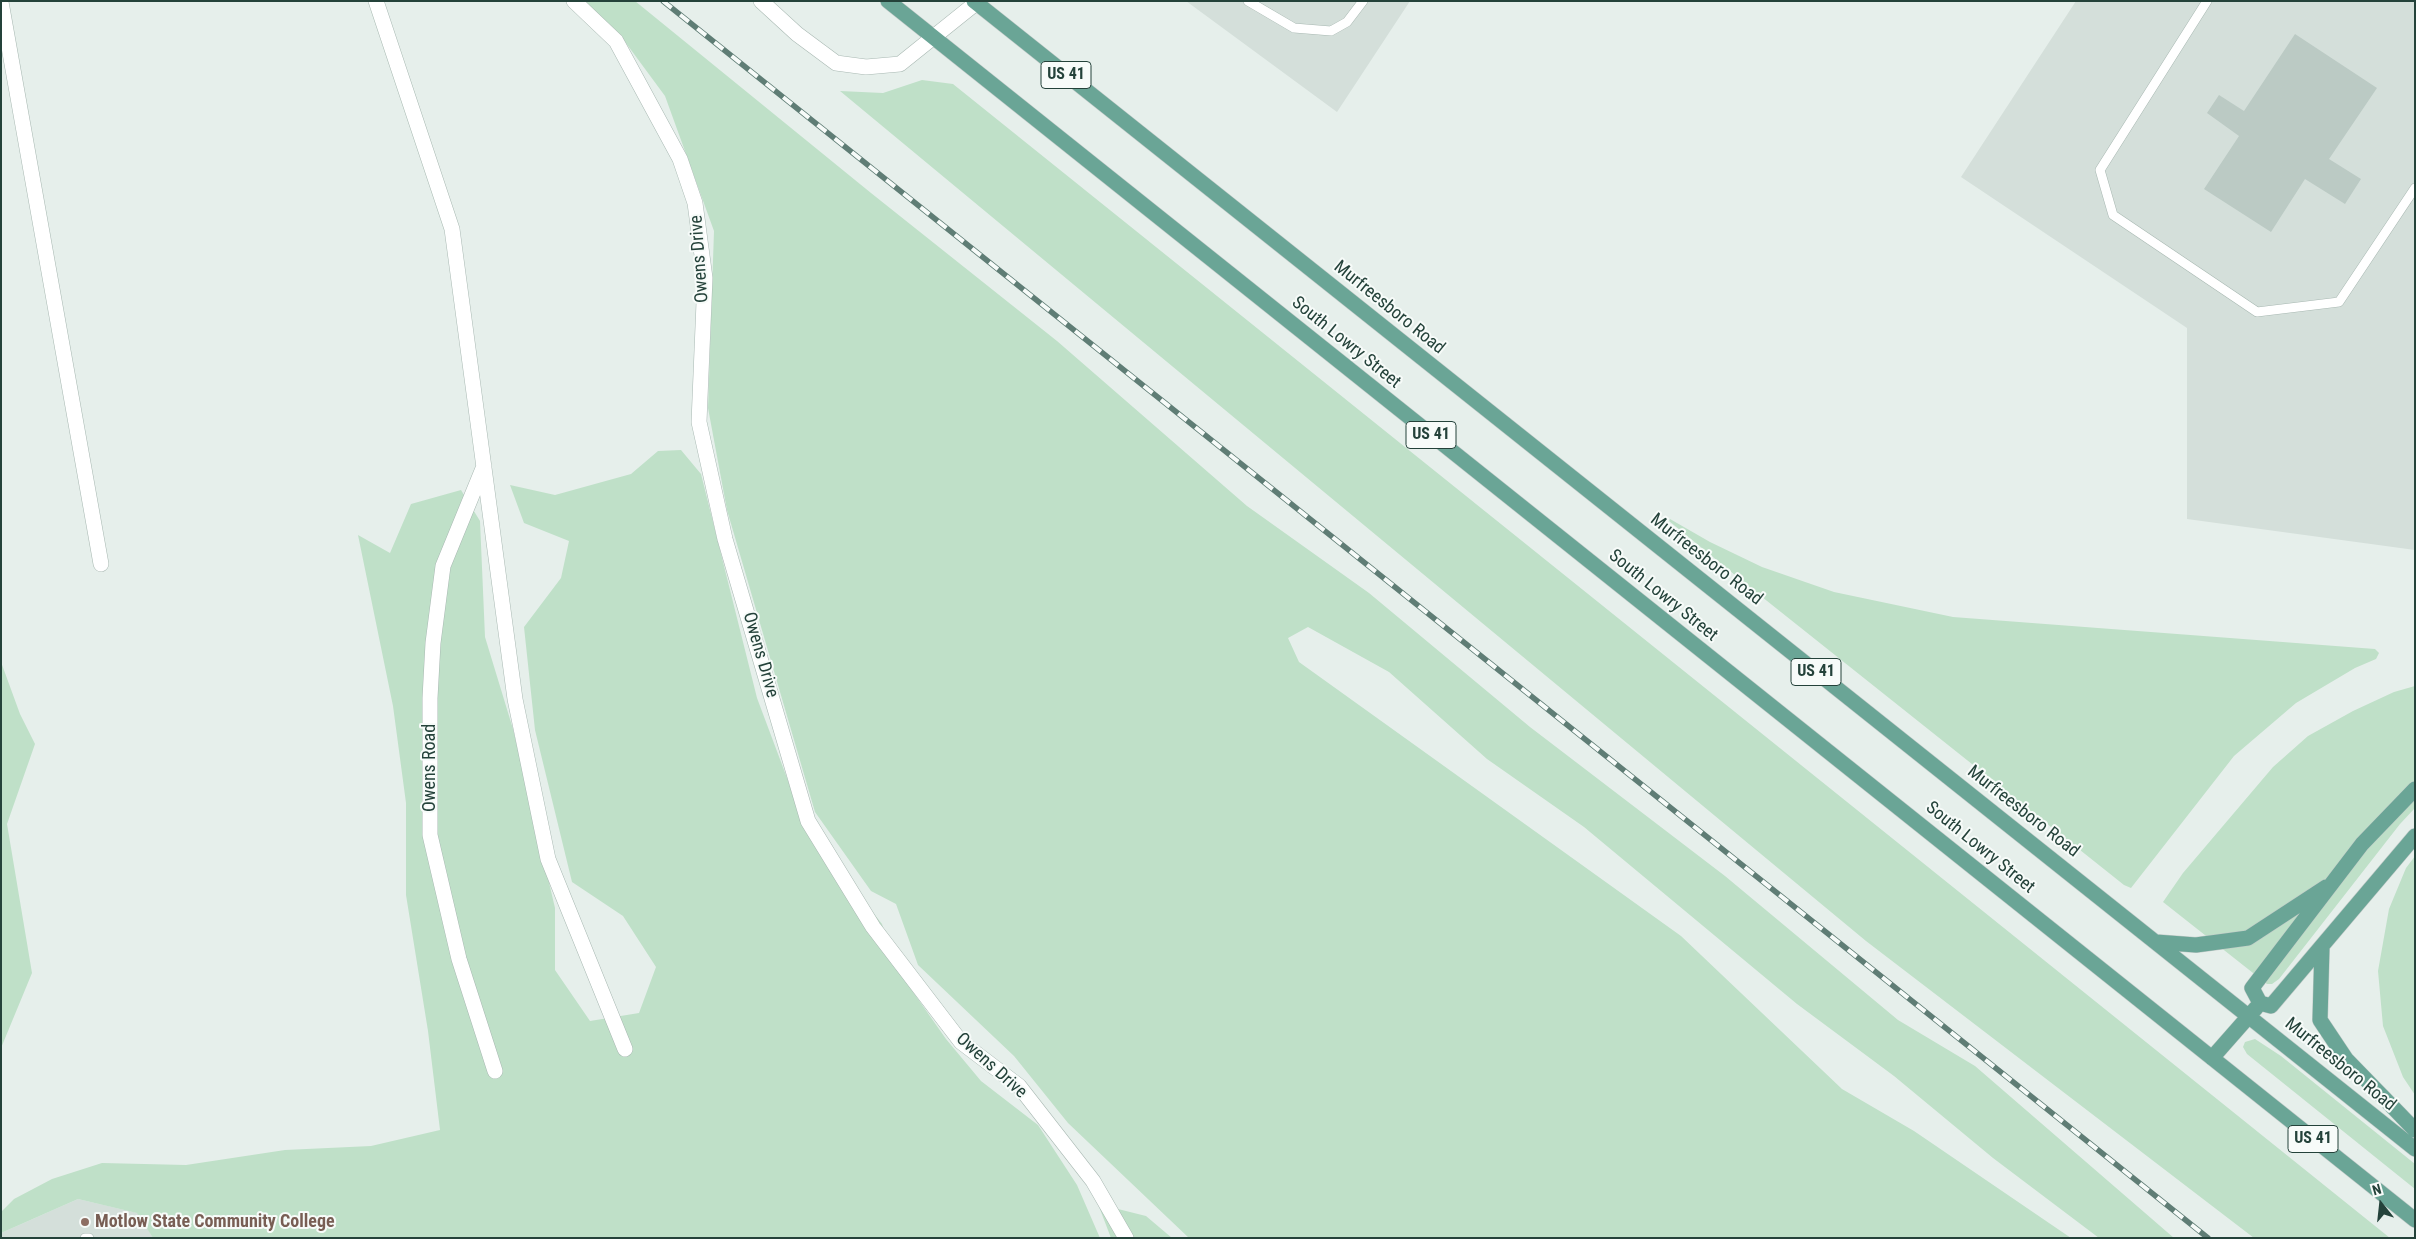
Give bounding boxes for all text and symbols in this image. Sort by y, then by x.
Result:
road number: US 41 [1041,62,1091,88]
street label: Owens Drive [686,214,714,304]
street label: Murfreesboro Road [1329,257,1449,359]
street label: South Lowry Street [1287,292,1405,394]
road number: US 41 [1406,422,1456,448]
street label: Murfreesboro Road [1646,509,1766,611]
street label: South Lowry Street [1604,545,1722,647]
street label: Owens Drive [738,610,782,700]
road number: US 41 [1791,659,1841,686]
street label: Owens Road [419,724,441,812]
street label: Murfreesboro Road [1963,761,2083,863]
street label: South Lowry Street [1921,797,2039,899]
street label: Murfreesboro Road [2280,1014,2400,1116]
street label: Owens Drive [951,1029,1031,1103]
road number: US 41 [2288,1126,2338,1152]
north arrow [2356,1179,2406,1229]
text: N [2371,1181,2383,1198]
place label: Motlow State Community College [95,1211,335,1233]
marker: Motlow State Community College [79,1216,91,1228]

